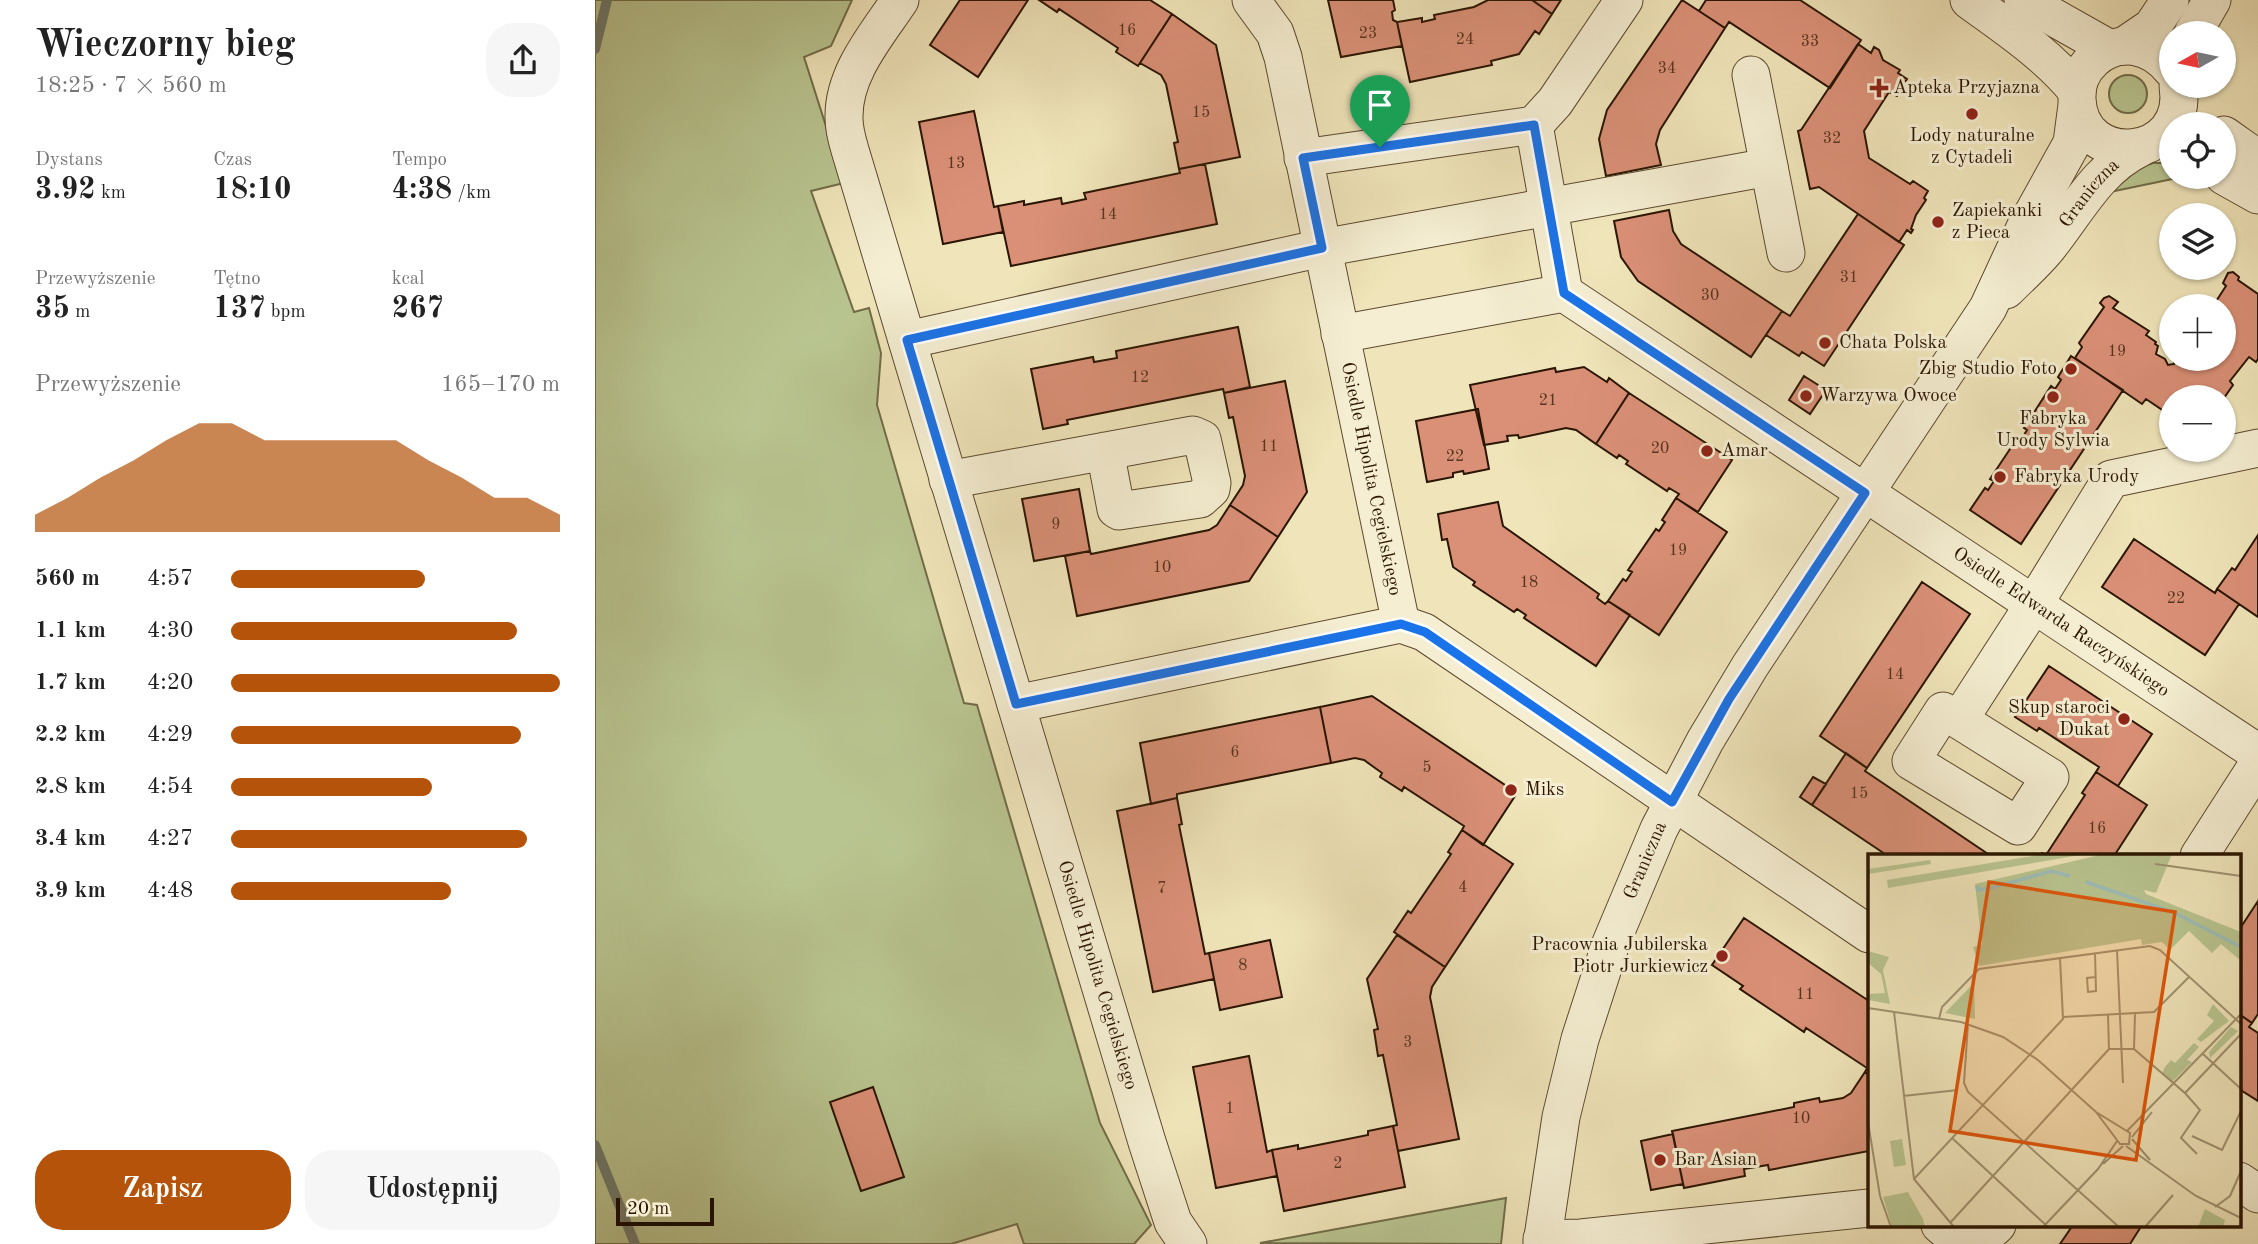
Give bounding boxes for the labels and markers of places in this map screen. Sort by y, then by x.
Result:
pin [1350,75,1410,147]
place label: Apteka Przyjazna [1893,79,2041,98]
marker: Apteka Przyjazna [1871,80,1887,96]
marker: Lody naturalne z Cytadeli [1964,106,1980,122]
place label: Lody naturalne z Cytadeli [1909,127,2035,168]
place label: Zapiekanki z Pieca [1952,202,2042,243]
marker: Zapiekanki z Pieca [1930,214,1946,230]
place label: Chata Polska [1839,334,1947,353]
marker: Chata Polska [1817,335,1833,351]
place label: Zbig Studio Foto [1919,360,2057,379]
marker: Zbig Studio Foto [2063,361,2079,377]
place label: Warzywa Owoce [1820,387,1957,406]
marker: Warzywa Owoce [1798,388,1814,404]
marker: Fabryka Urody Sylwia [2045,389,2061,405]
place label: Fabryka Urody Sylwia [1996,410,2110,451]
place label: Amar [1721,442,1768,461]
marker: Amar [1699,443,1715,459]
place label: Fabryka Urody [2014,468,2139,487]
marker: Fabryka Urody [1992,469,2008,485]
place label: Skup staroci Dukat [2008,699,2110,740]
marker: Skup staroci Dukat [2116,711,2132,727]
place label: Miks [1525,781,1564,800]
marker: Miks [1503,782,1519,798]
place label: Pracownia Jubilerska Piotr Jurkiewicz [1531,936,1709,977]
marker: Pracownia Jubilerska Piotr Jurkiewicz [1714,948,1730,964]
place label: Bar Asian [1674,1151,1757,1170]
marker: Bar Asian [1652,1152,1668,1168]

